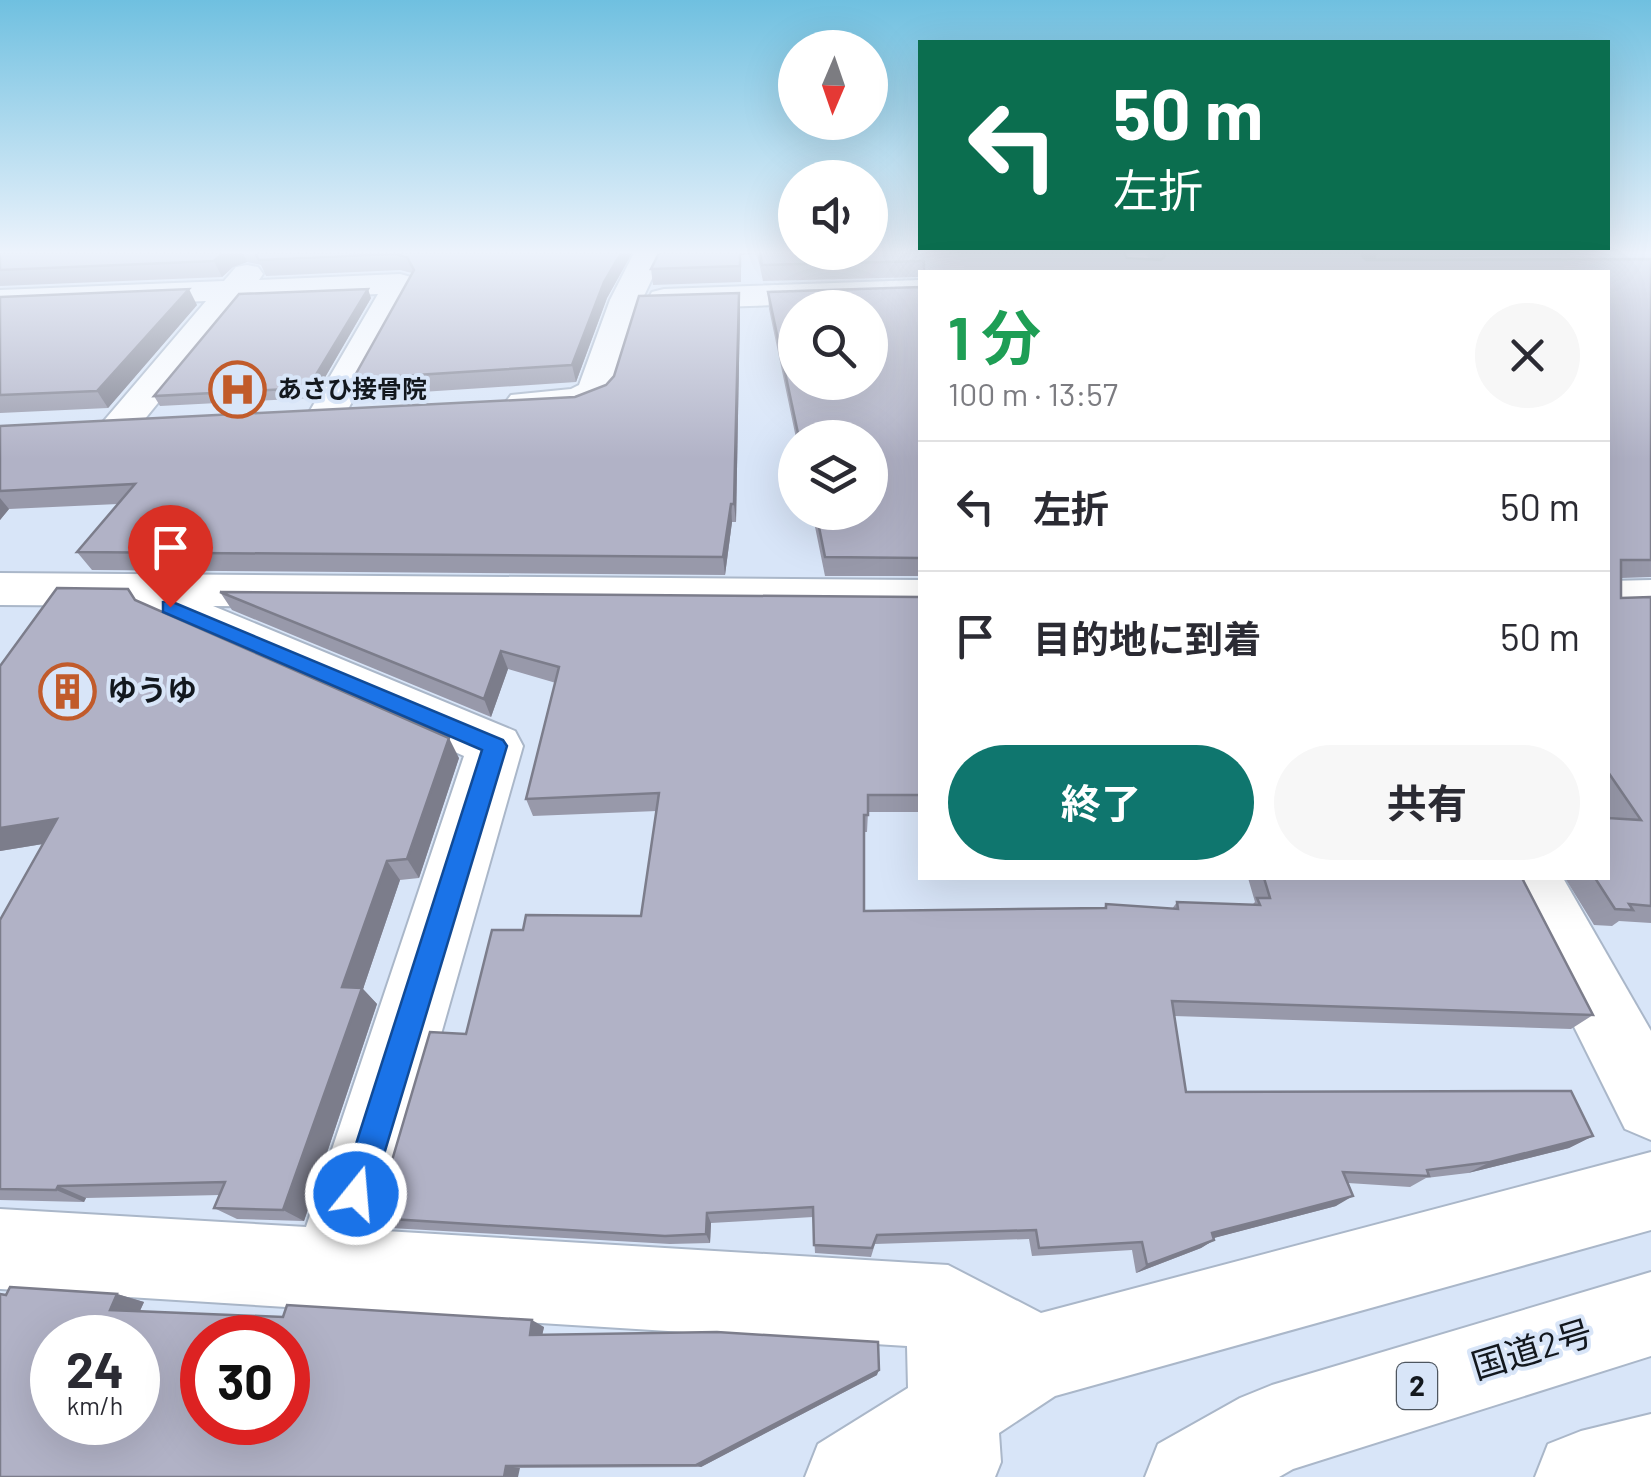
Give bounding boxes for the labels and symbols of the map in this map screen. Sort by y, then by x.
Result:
north arrow [778,30,888,140]
hospital icon: あさひ接骨院 [208,359,268,419]
place label: あさひ接骨院 [277,373,427,403]
pin [128,505,213,608]
building icon: ゆうゆ [38,661,98,721]
place label: ゆうゆ [107,671,197,707]
position arrow [304,1142,408,1246]
street label: 国道2号 [1466,1310,1597,1386]
speed limit sign: 30 [180,1315,310,1445]
road number: 2 [1397,1363,1437,1409]

